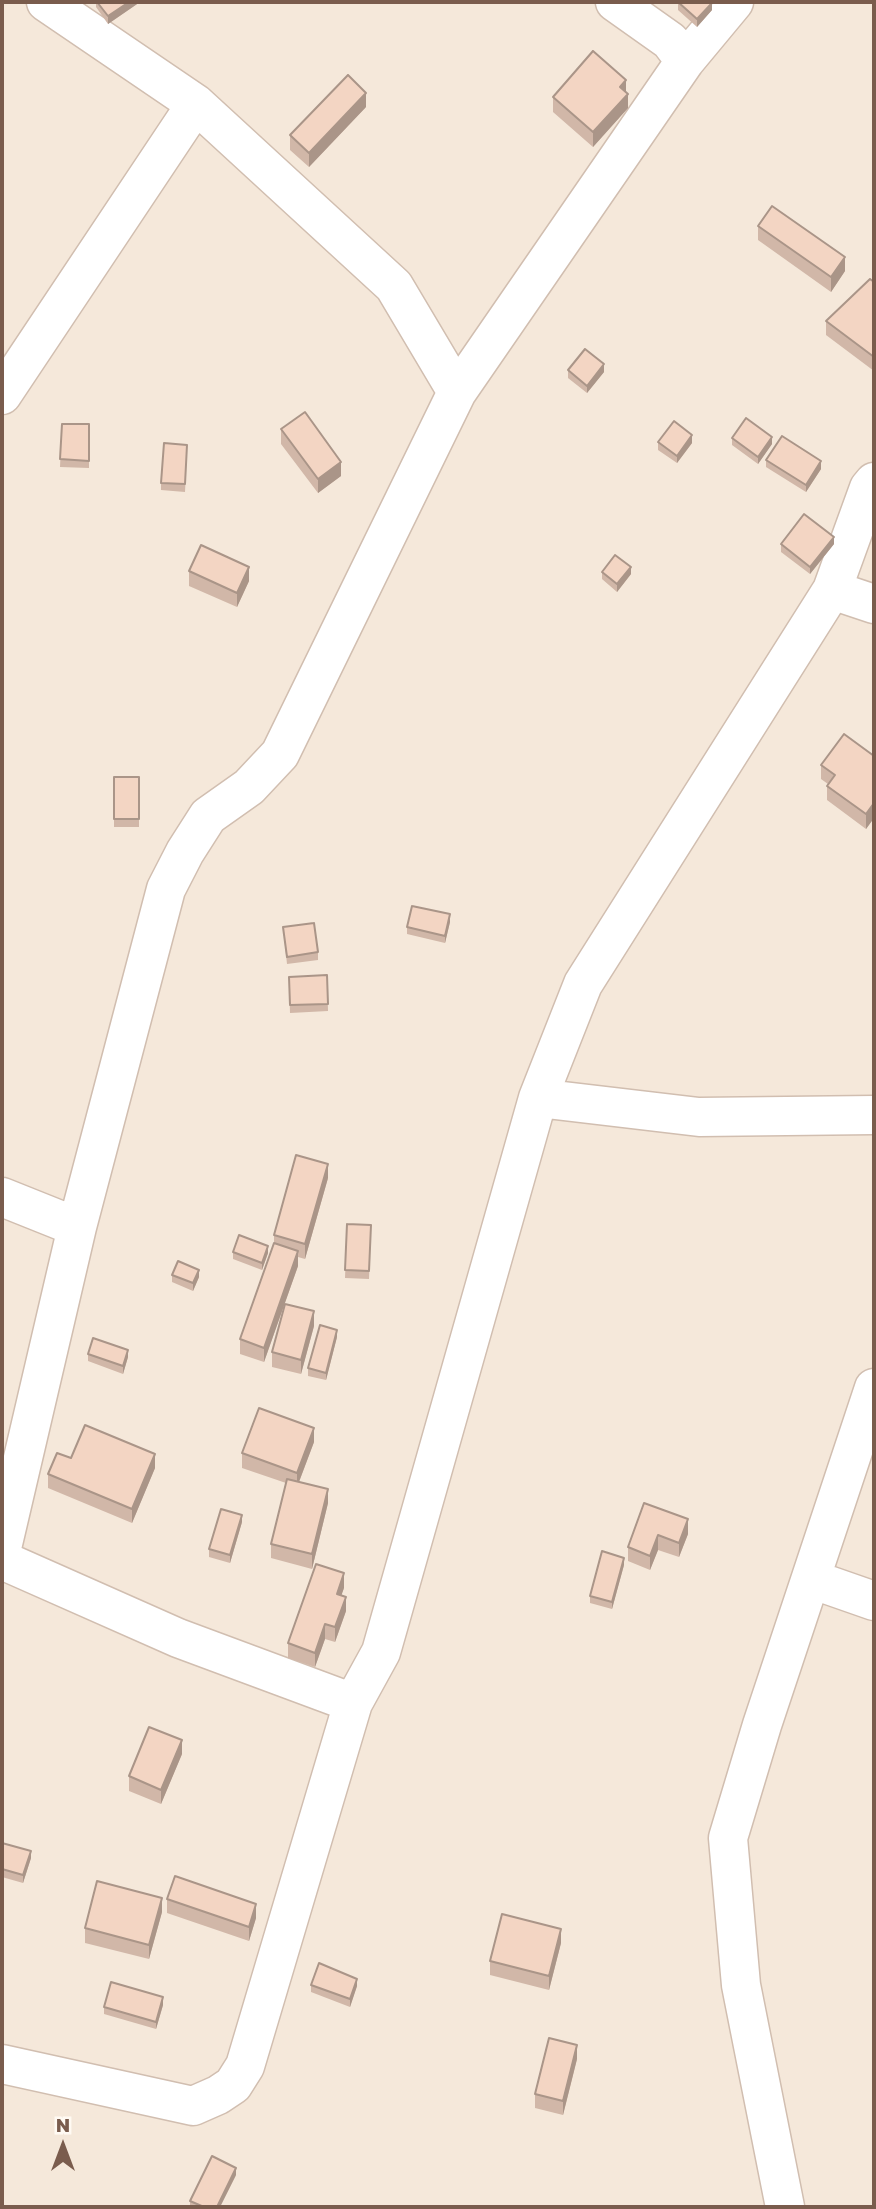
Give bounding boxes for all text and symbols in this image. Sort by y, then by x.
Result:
north arrow [28,2111,98,2181]
text: N [56,2113,70,2136]

